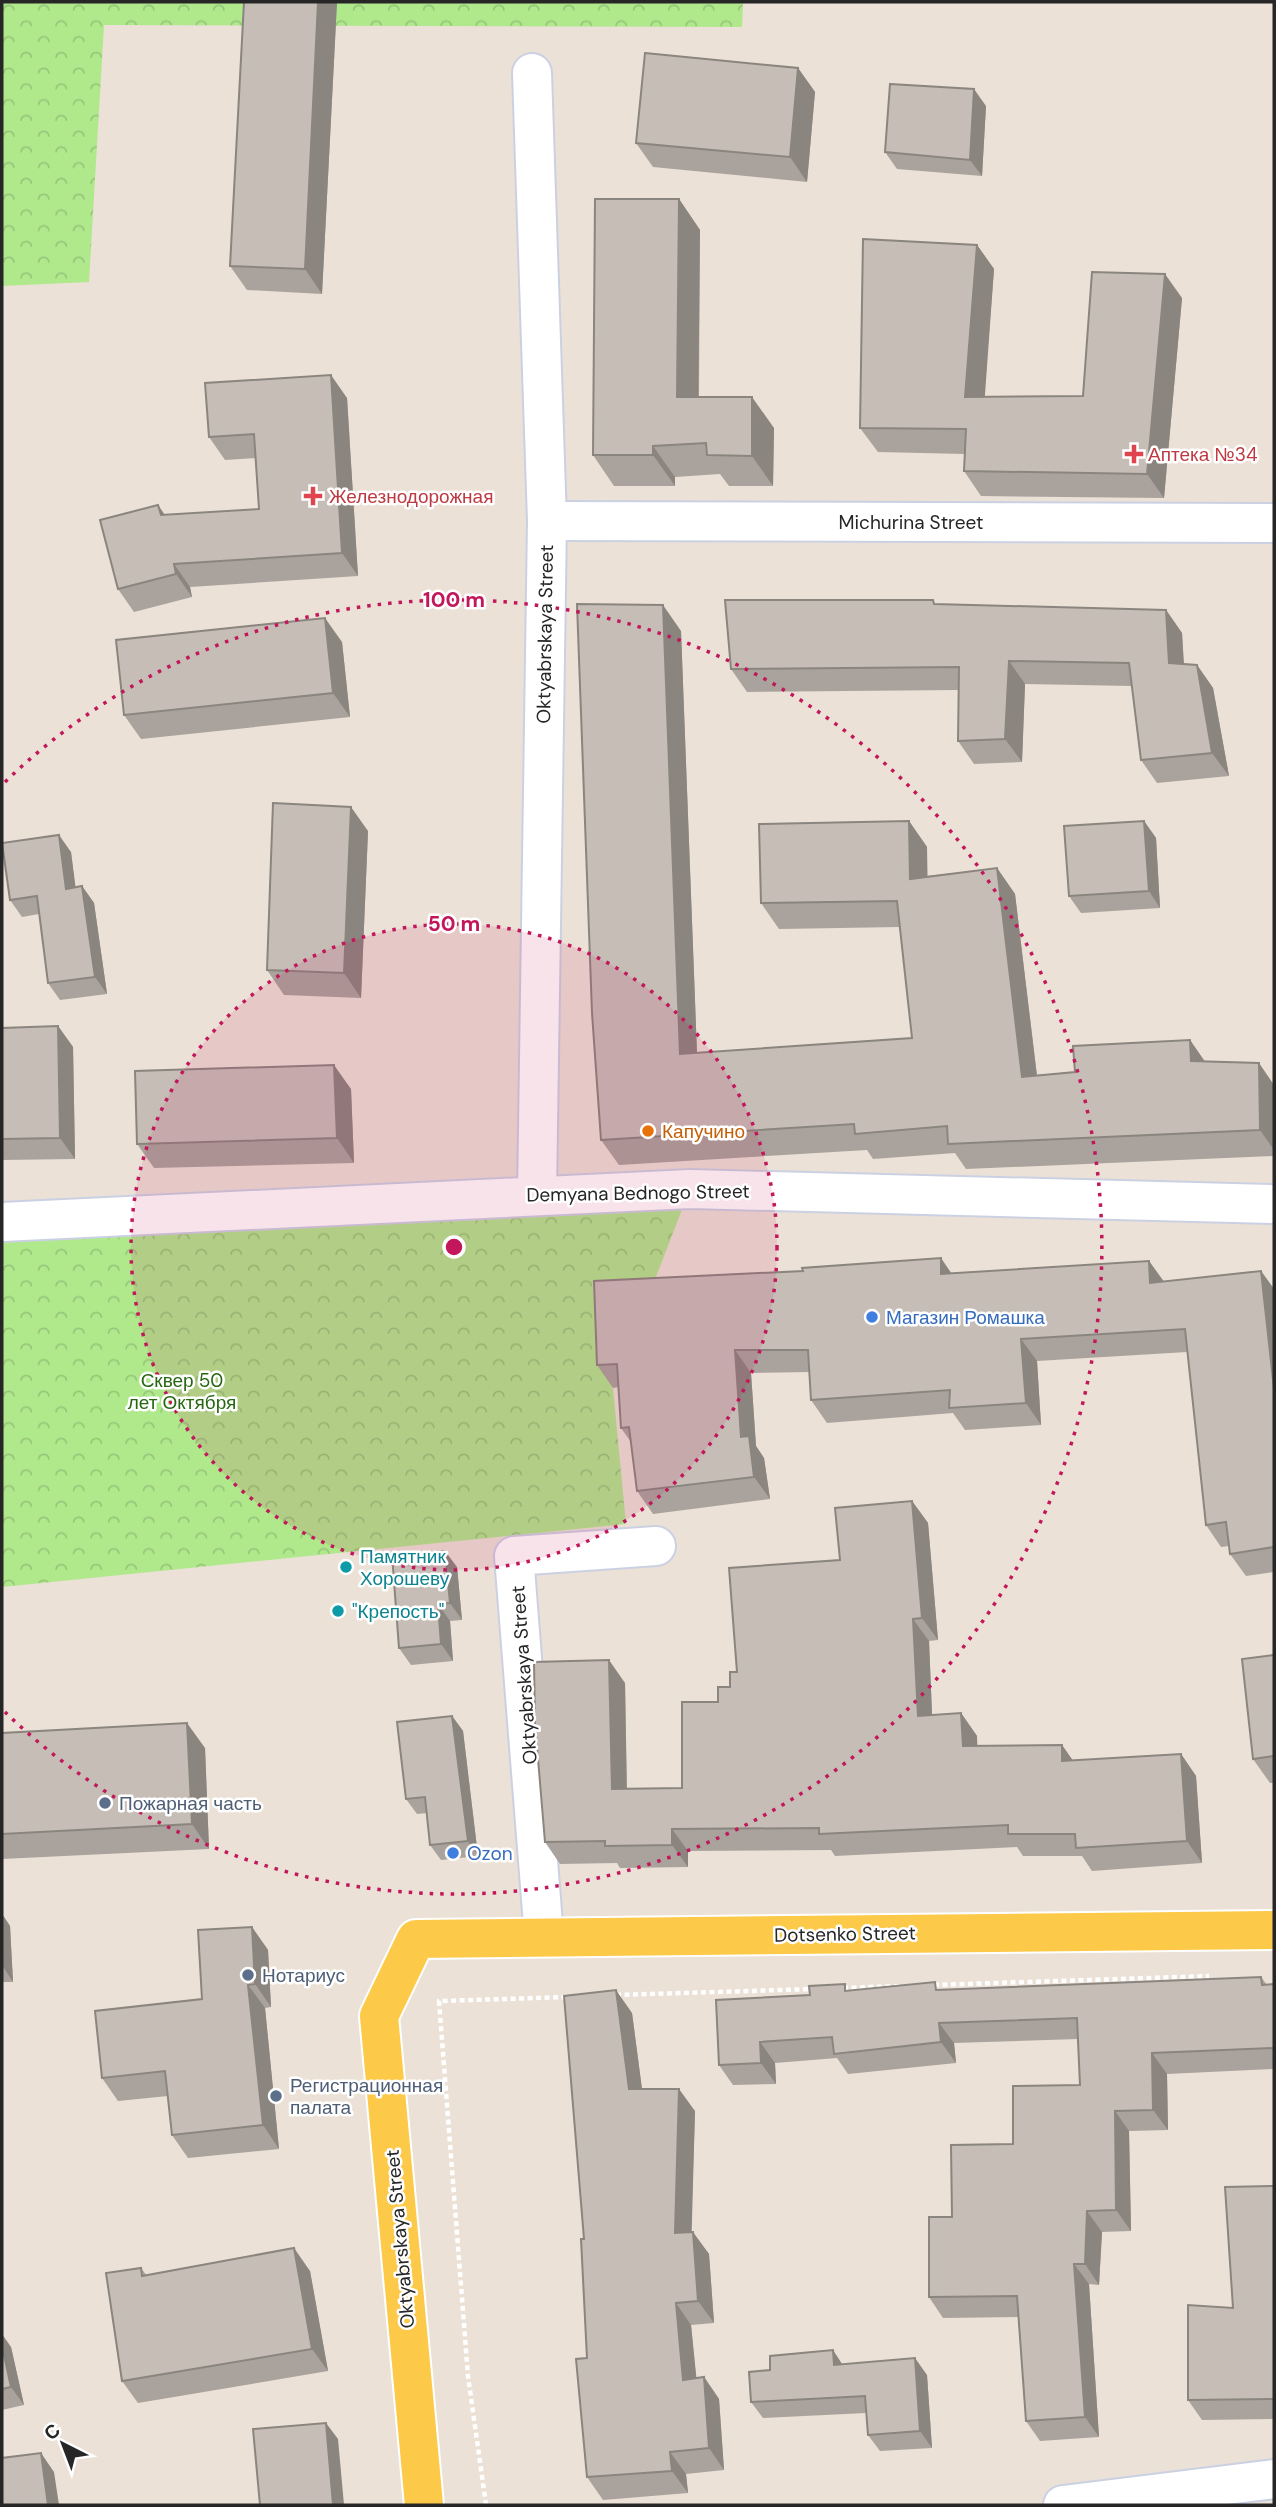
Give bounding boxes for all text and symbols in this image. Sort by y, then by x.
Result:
place label: Аптека №34 [1148,442,1258,467]
marker: Аптека №34 [1126,446,1142,462]
place label: Железнодорожная [329,484,493,509]
marker: Железнодорожная [303,486,323,506]
street label: Michurina Street [839,510,983,535]
street label: Oktyabrskaya Street [531,544,559,724]
text: 100 m [423,586,485,614]
text: 50 m [428,910,480,938]
place label: Капучино [662,1119,745,1144]
marker: Капучино [640,1123,656,1139]
street label: Demyana Bednogo Street [526,1179,750,1207]
centre of rings [442,1235,466,1259]
place label: Магазин Ромашка [886,1305,1045,1330]
marker: Магазин Ромашка [864,1309,880,1325]
park label: Сквер 50 лет Октября [128,1368,236,1415]
place label: Памятник Хорошеву [360,1544,450,1591]
marker: Памятник Хорошеву [338,1559,354,1575]
street label: Oktyabrskaya Street [505,1585,543,1765]
place label: "Крепость" [352,1599,444,1624]
marker: "Крепость" [330,1603,346,1619]
place label: Пожарная часть [119,1791,262,1816]
marker: Пожарная часть [97,1795,113,1811]
place label: Ozon [467,1841,513,1866]
marker: Ozon [445,1845,461,1861]
street label: Dotsenko Street [774,1920,916,1948]
place label: Нотариус [262,1963,345,1988]
marker: Нотариус [240,1967,256,1983]
place label: Регистрационная палата [290,2073,443,2120]
marker: Регистрационная палата [268,2088,284,2104]
street label: Oktyabrskaya Street [380,2149,420,2329]
north arrow [28,2409,98,2479]
text: С [38,2418,66,2446]

